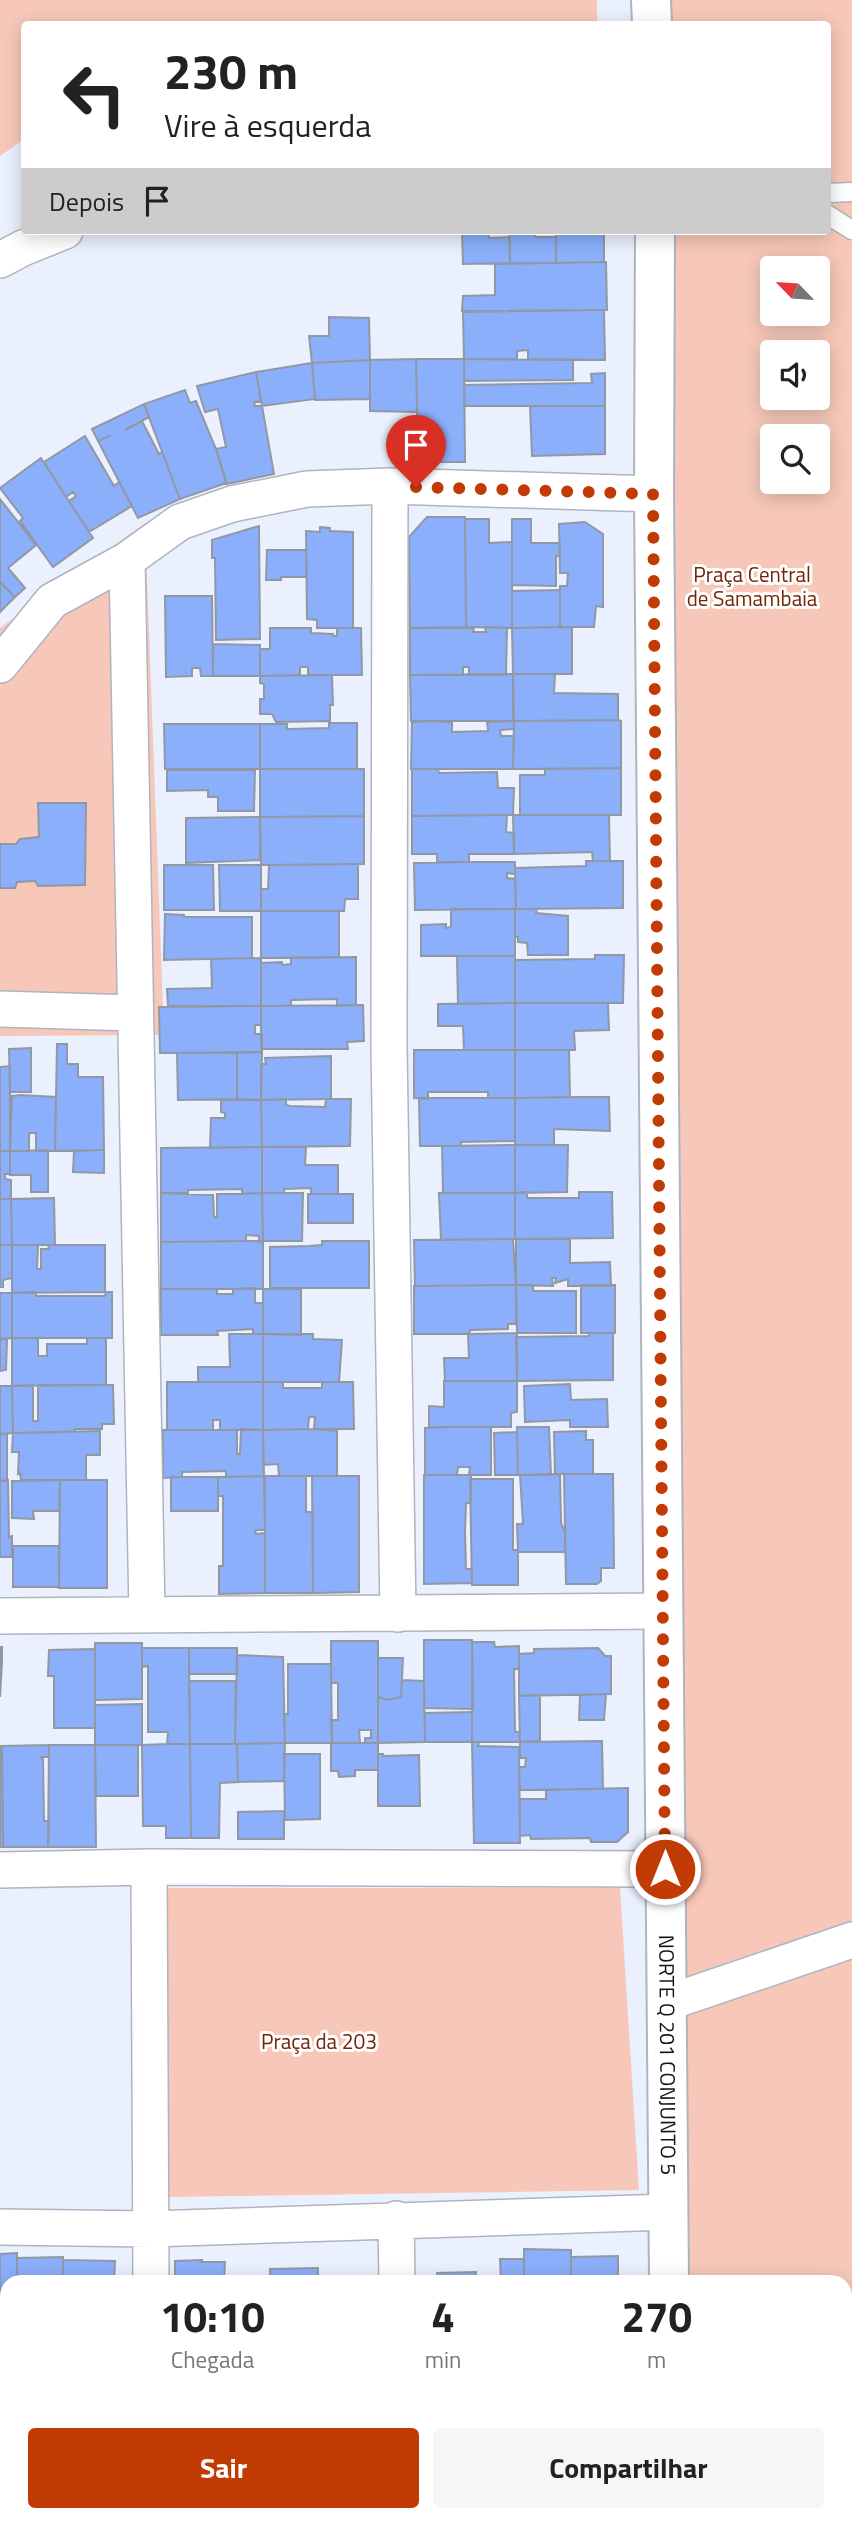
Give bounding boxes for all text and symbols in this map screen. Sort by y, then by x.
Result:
text: 230 m [164,33,298,108]
icon: left [49,49,140,140]
text: Vire à esquerda [164,101,371,149]
text: Depois [49,182,124,221]
icon: arrive [138,182,176,220]
north arrow [760,256,830,326]
map controls [760,256,830,494]
button: sound [760,340,830,410]
pin [386,415,446,487]
button: search [760,424,830,494]
icon: arrive [397,426,435,464]
park label: Praça Central de Samambaia [687,558,818,614]
position arrow [628,1832,702,1906]
street label: NORTE Q 201 CONJUNTO 5 [651,1935,685,2175]
park label: Praça da 203 [261,2025,377,2057]
text: 10:10 [160,2284,265,2348]
text: 4 [431,2284,455,2348]
text: 270 [621,2284,692,2348]
text: Chegada [171,2342,254,2377]
text: min [425,2342,461,2377]
text: m [647,2342,666,2377]
button: Sair [28,2428,419,2508]
button: Compartilhar [433,2428,824,2508]

